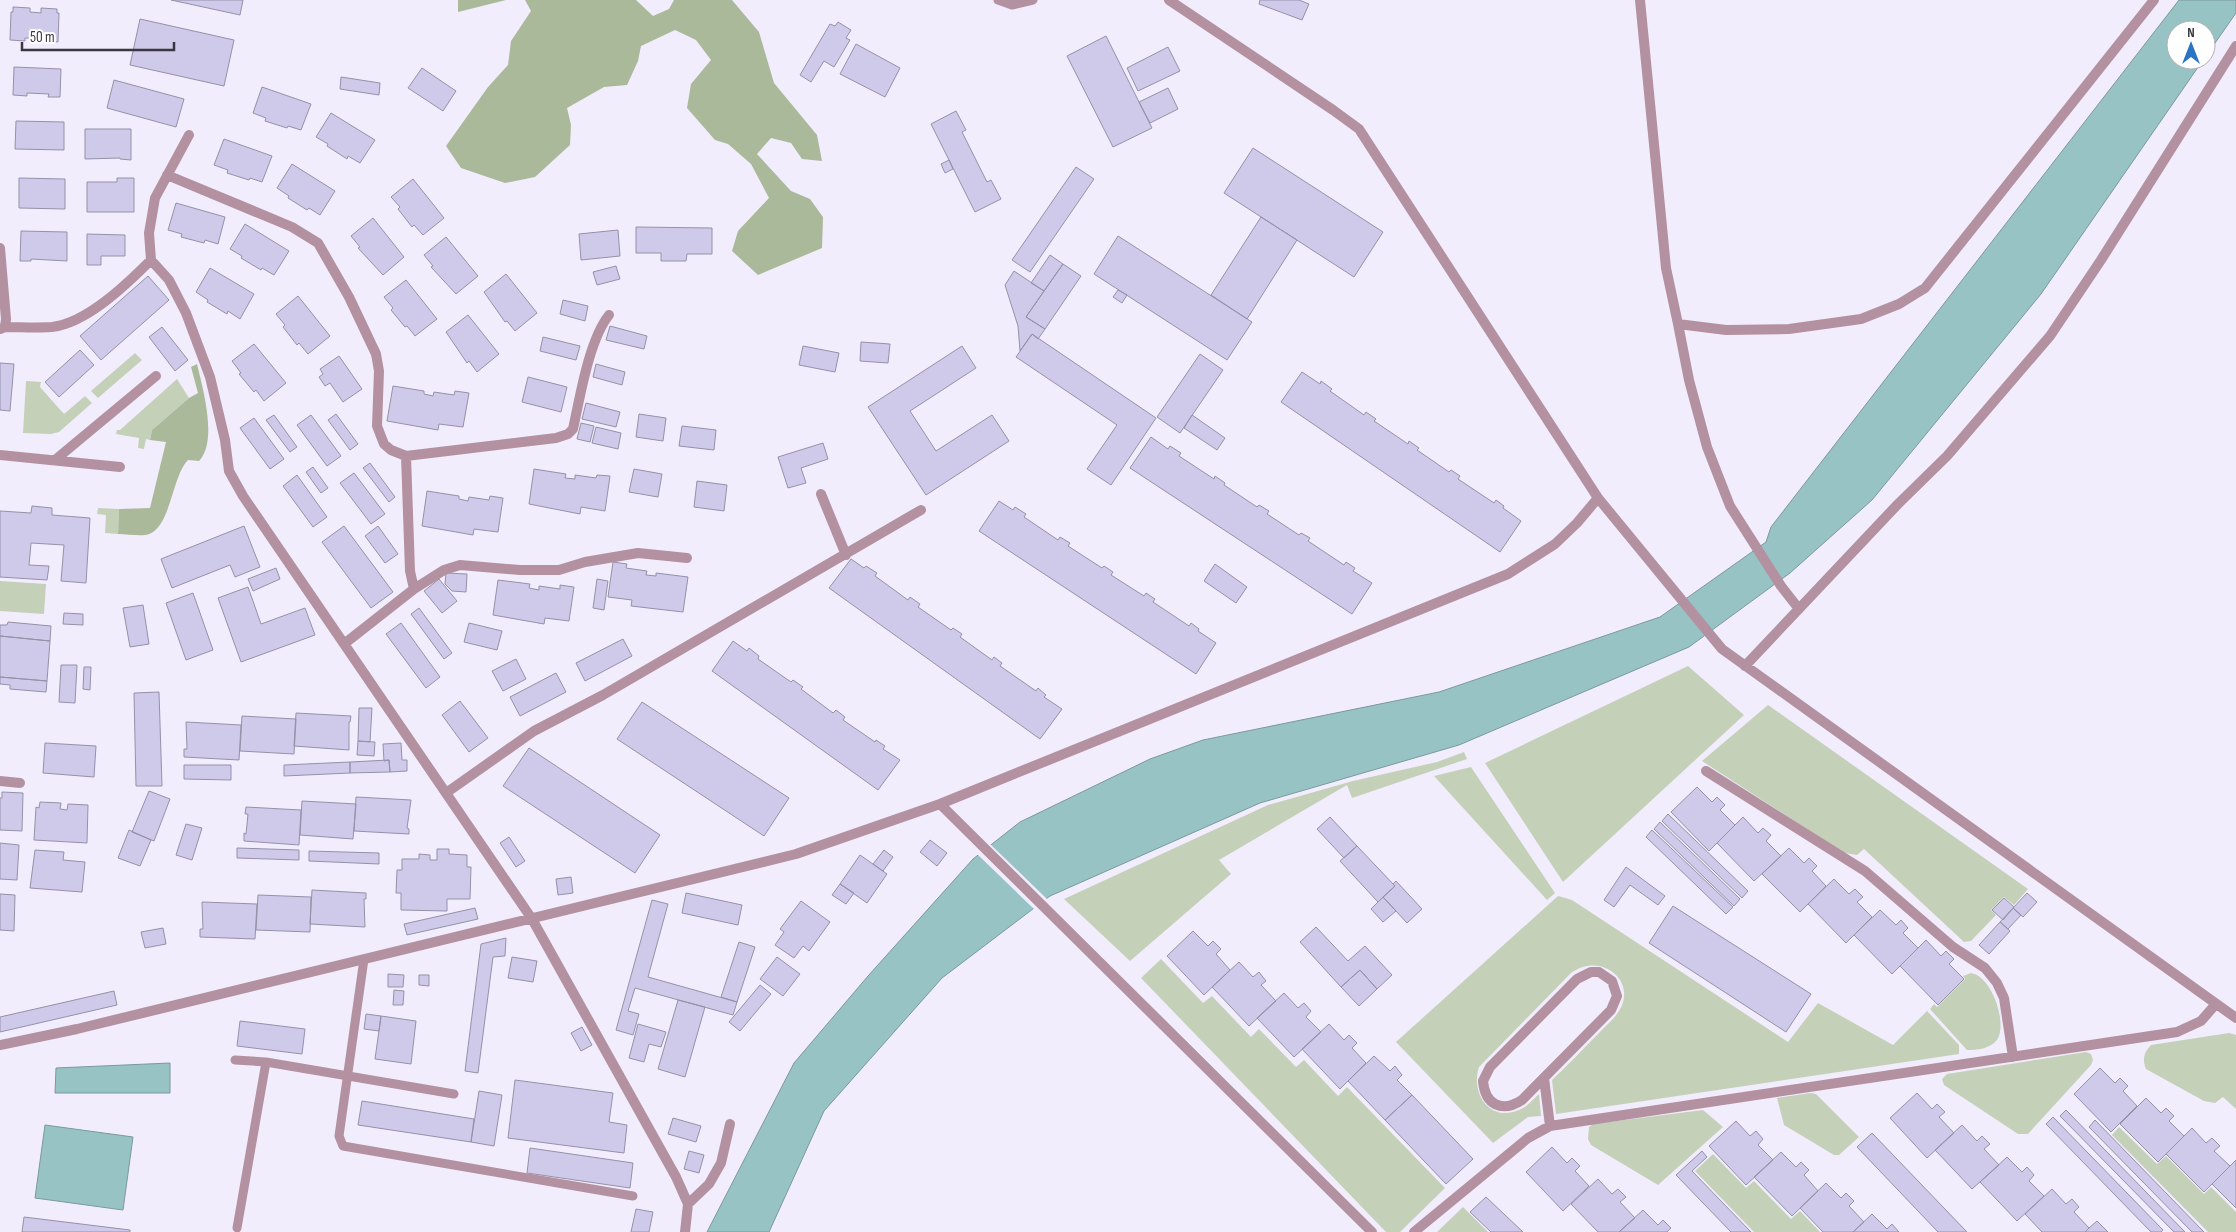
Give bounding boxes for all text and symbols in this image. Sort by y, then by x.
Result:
scale bar [22,20,175,52]
north arrow [2166,20,2216,70]
text: N [2187,24,2195,41]
text: 50 m [30,28,55,47]

